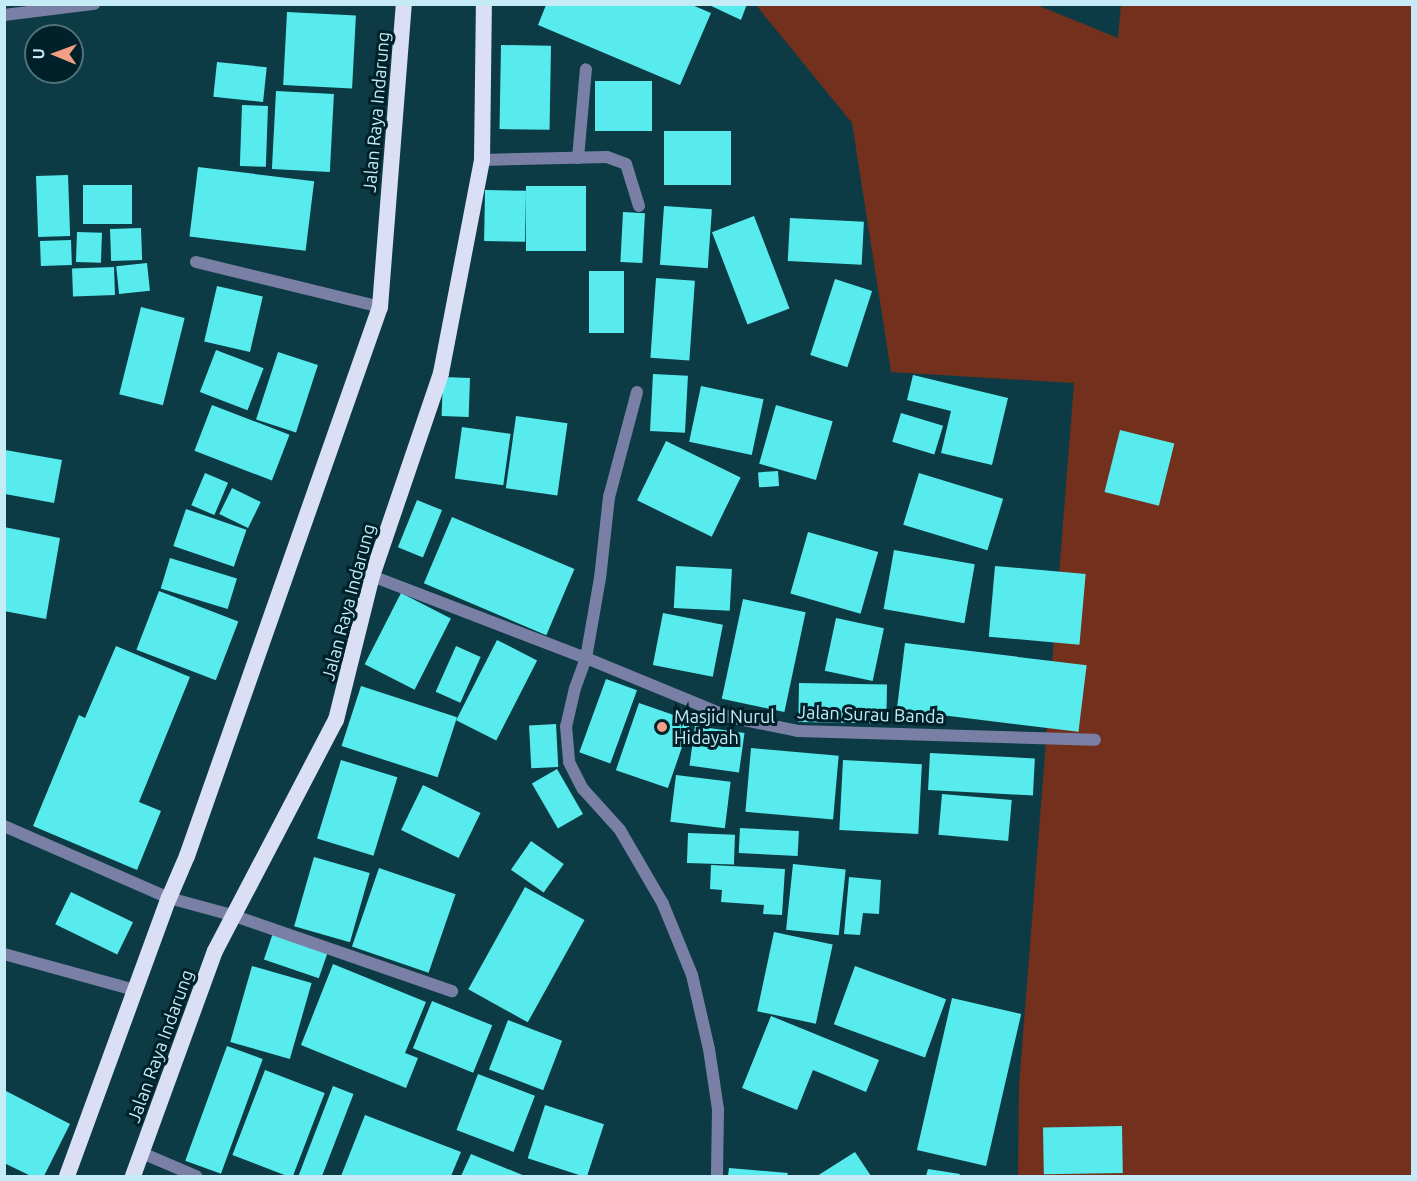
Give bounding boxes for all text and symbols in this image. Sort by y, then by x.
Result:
north arrow [24,24,84,84]
street label: Jalan Raya Indarung [358,31,394,193]
text: U [29,48,47,59]
street label: Jalan Raya Indarung [317,521,379,683]
street label: Jalan Surau Banda [797,701,945,727]
place label: Masjid Nurul Hidayah [674,706,775,748]
marker: Masjid Nurul Hidayah [655,720,669,734]
street label: Jalan Raya Indarung [122,966,198,1126]

